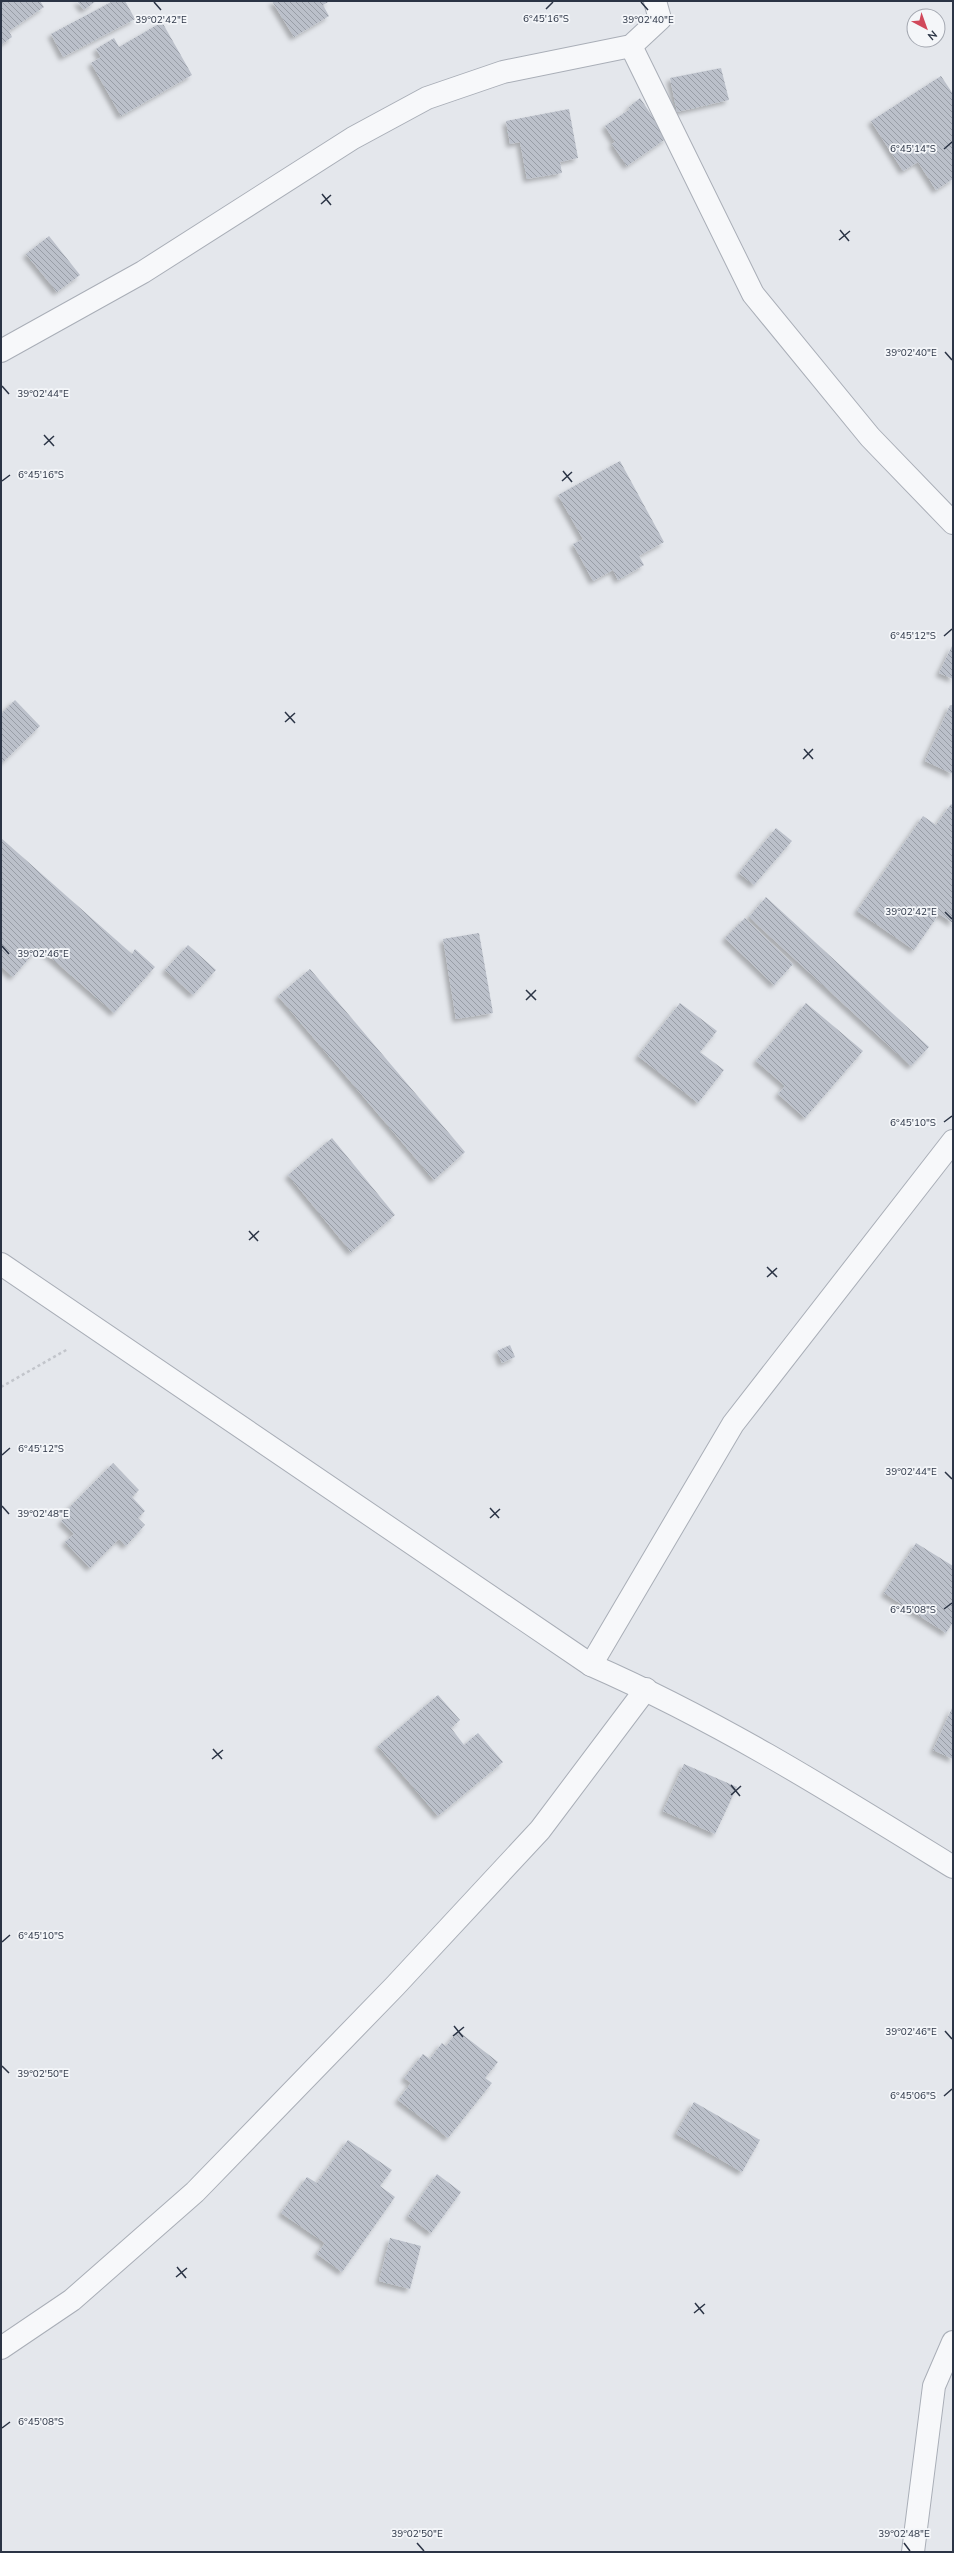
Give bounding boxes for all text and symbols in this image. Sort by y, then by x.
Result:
north arrow [906,8,946,48]
text: 6°45'16"S [523,12,569,26]
text: 39°02'42"E [135,13,187,27]
text: 39°02'40"E [622,13,674,27]
text: N [924,27,940,44]
text: 6°45'14"S [890,142,936,156]
text: 39°02'40"E [885,346,937,360]
text: 39°02'44"E [17,387,69,401]
text: 6°45'16"S [18,468,64,482]
text: 6°45'12"S [890,629,936,643]
text: 39°02'42"E [885,905,937,919]
text: 39°02'46"E [17,947,69,961]
text: 6°45'10"S [890,1116,936,1130]
text: 6°45'12"S [18,1442,64,1456]
text: 39°02'44"E [885,1465,937,1479]
text: 39°02'48"E [17,1507,69,1521]
text: 6°45'08"S [890,1603,936,1617]
text: 6°45'10"S [18,1929,64,1943]
text: 39°02'46"E [885,2025,937,2039]
text: 39°02'50"E [17,2067,69,2081]
text: 6°45'06"S [890,2089,936,2103]
text: 6°45'08"S [18,2415,64,2429]
text: 39°02'50"E [391,2527,443,2541]
text: 39°02'48"E [878,2527,930,2541]

